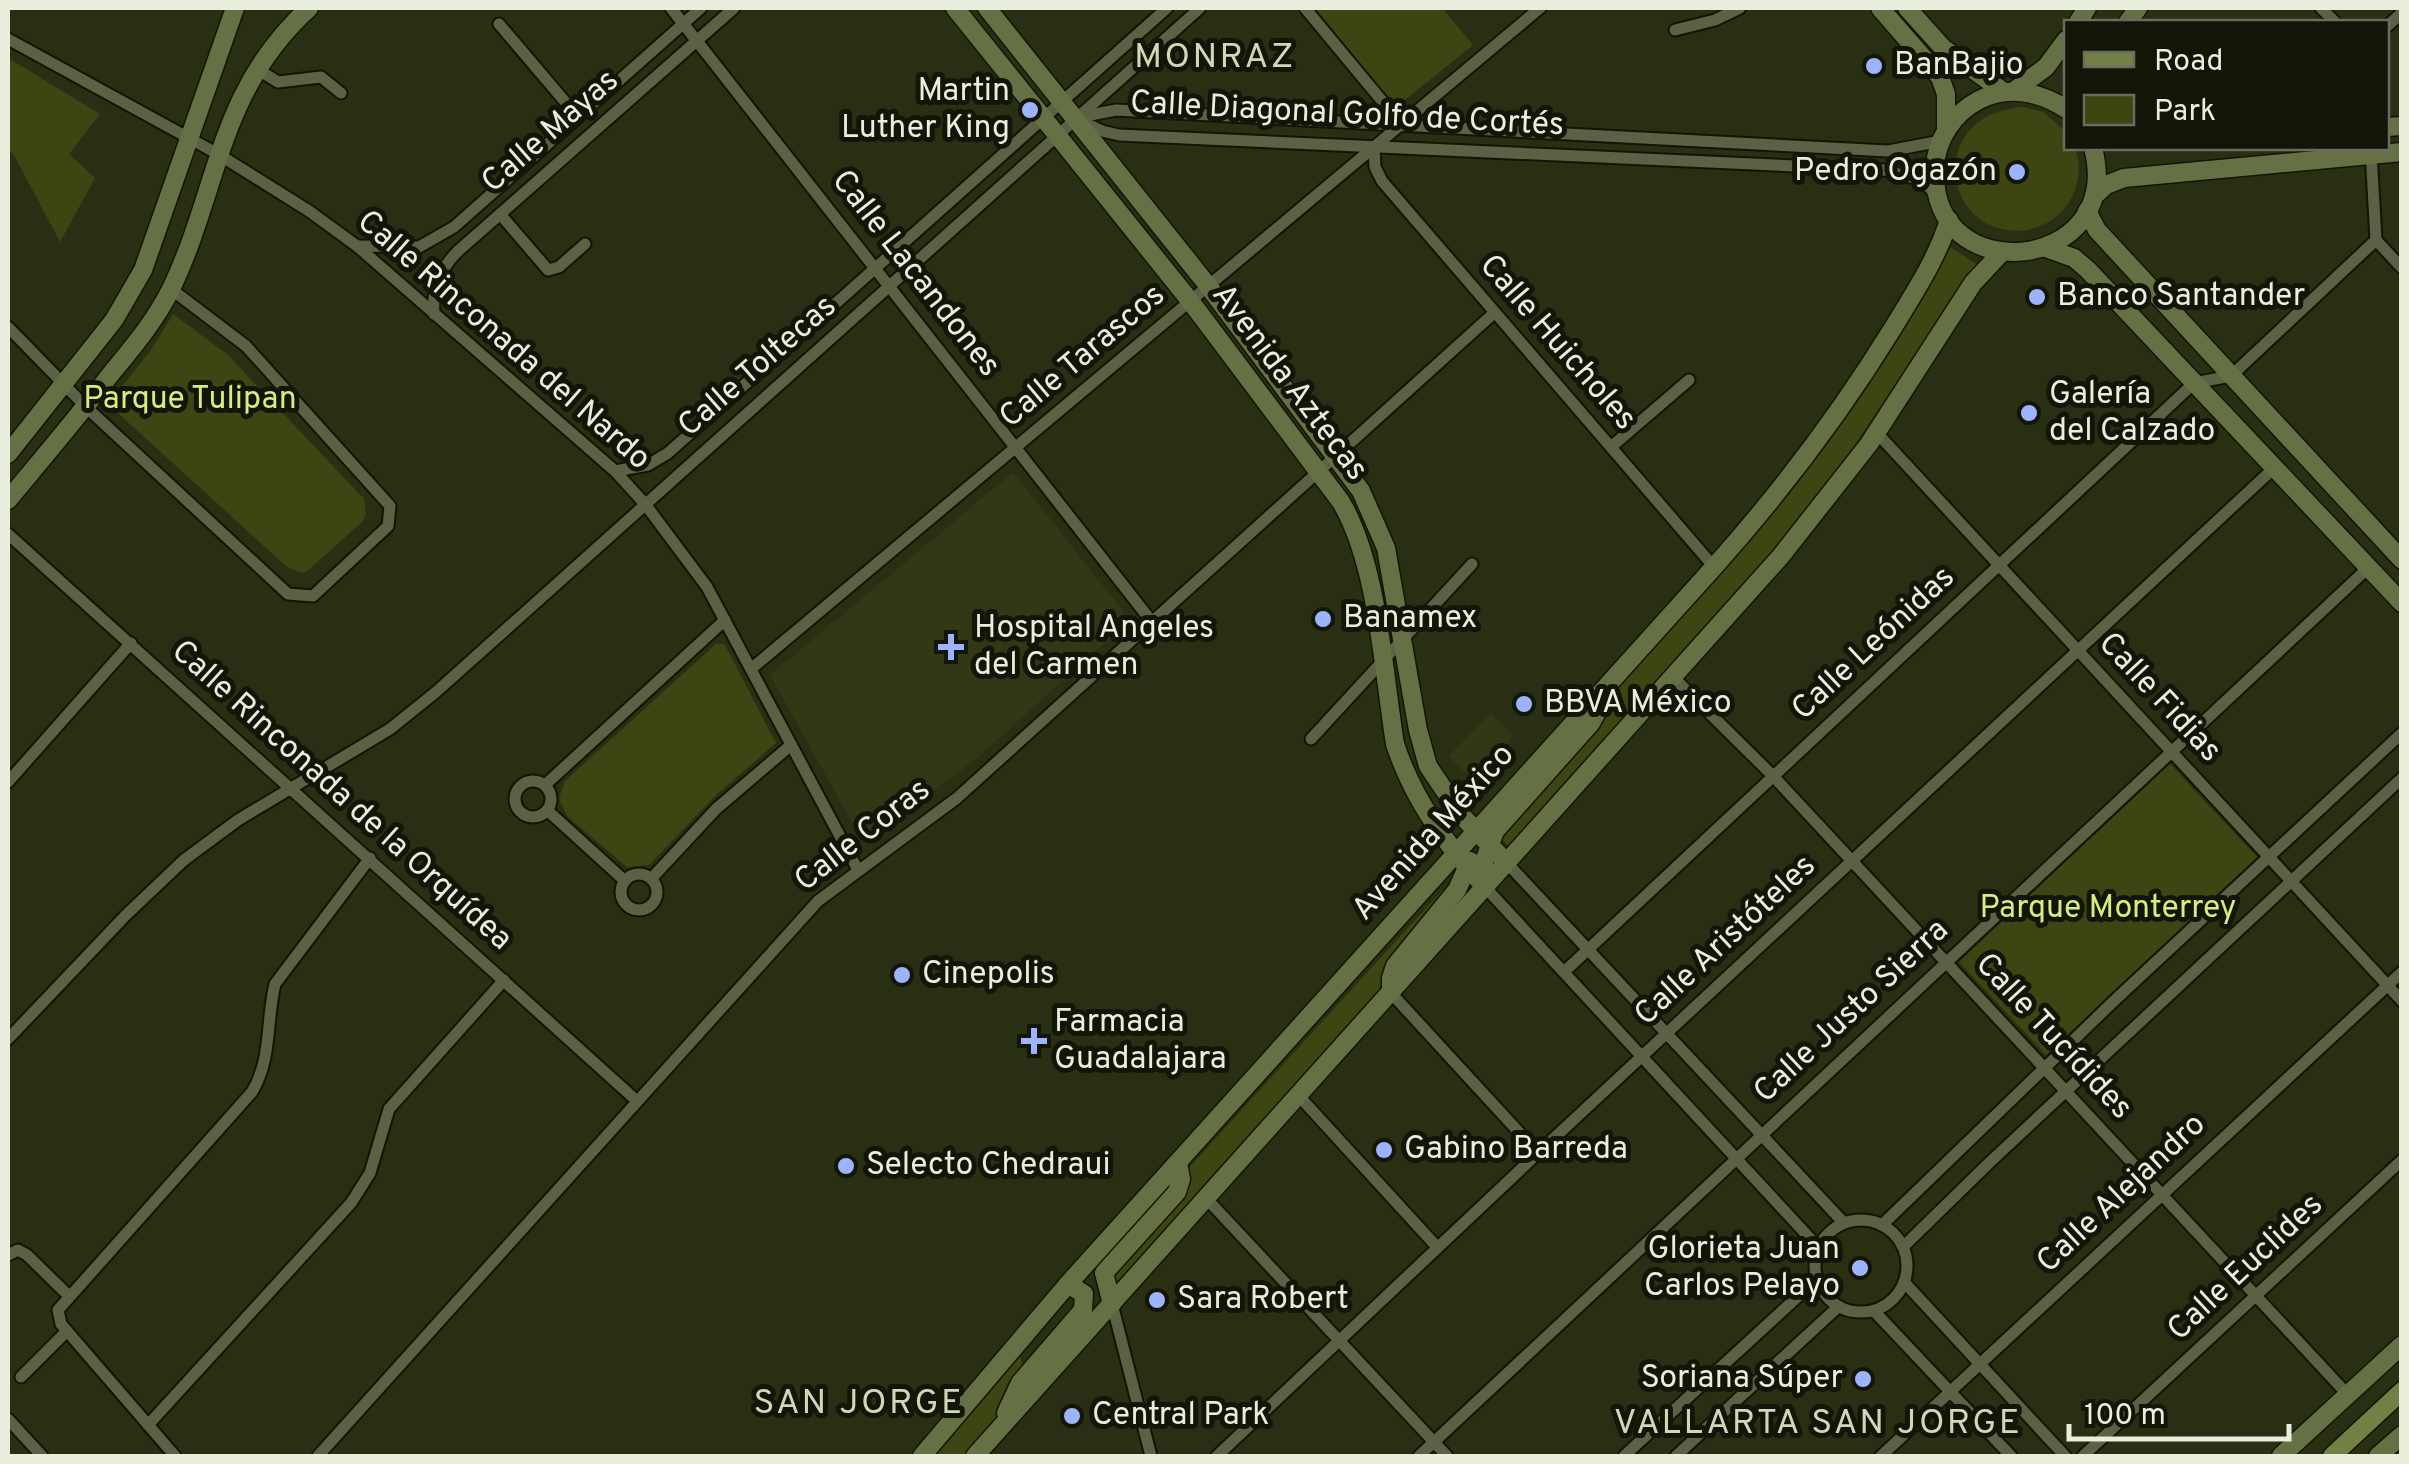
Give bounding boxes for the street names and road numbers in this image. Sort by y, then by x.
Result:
street label: Calle Mayas [474,62,628,202]
street label: Calle Diagonal Golfo de Cortés [1129,84,1565,146]
street label: Calle Lacandones [822,162,1008,386]
street label: Calle Rinconada del Nardo [348,202,658,480]
street label: Calle Huicholes [1470,247,1644,439]
street label: Calle Tarascos [992,276,1174,438]
street label: Avenida Aztecas [1202,277,1376,489]
street label: Calle Toltecas [671,287,845,447]
street label: Calle Leónidas [1784,558,1964,730]
street label: Calle Fidias [2089,625,2229,771]
street label: Calle Rinconada de la Orquídea [162,632,520,960]
street label: Avenida México [1344,736,1524,930]
street label: Calle Coras [787,771,939,901]
street label: Calle Aristóteles [1627,847,1825,1035]
street label: Calle Justo Sierra [1746,911,1958,1113]
street label: Calle Tucídides [1966,945,2140,1129]
street label: Calle Alejandro [2029,1106,2215,1282]
street label: Calle Euclides [2160,1186,2332,1350]

